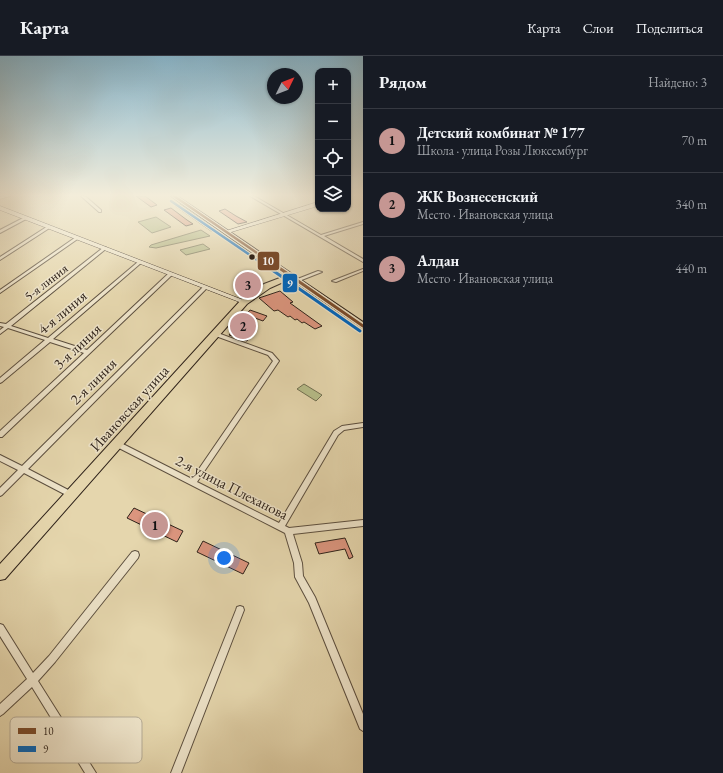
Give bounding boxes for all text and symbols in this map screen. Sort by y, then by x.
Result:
text: Карта [20,15,69,40]
text: Карта [527,19,561,37]
text: Слои [583,19,614,37]
text: Поделиться [636,19,703,37]
north arrow [267,68,303,104]
map controls [315,68,351,212]
button: + [315,68,351,104]
text: Рядом [379,71,427,93]
text: Найдено: 3 [648,74,707,91]
button: − [315,104,351,140]
text: Детский комбинат № 177 [417,123,585,142]
text: 1 [389,132,395,149]
text: 70 m [682,132,707,149]
button: locate [315,140,351,176]
text: Школа · улица Розы Люксембург [417,142,588,159]
button: layers [315,176,351,212]
text: ЖК Вознесенский [417,187,538,206]
text: 2 [389,196,395,213]
text: 340 m [676,196,707,213]
text: Место · Ивановская улица [417,206,553,223]
line badge: 10 [257,251,280,271]
text: Алдан [417,251,459,270]
unlabelled marker [247,252,257,262]
text: 10 [262,254,274,268]
street label: 5-я линия [21,260,71,304]
text: 3 [389,260,395,277]
text: 440 m [676,260,707,277]
pin: 3 [235,270,261,300]
text: Место · Ивановская улица [417,270,553,287]
line badge: 9 [282,273,298,293]
text: 9 [287,276,293,290]
street label: 4-я линия [33,286,91,338]
pin: 2 [230,311,256,341]
street label: 3-я линия [49,319,105,373]
street label: 2-я линия [66,353,121,408]
street label: Ивановская улица [85,361,173,455]
street label: 2-я улица Плеханова [172,450,292,524]
pin: 1 [142,510,168,540]
your location [214,548,234,568]
legend [10,717,142,763]
text: 10 [43,724,54,738]
text: 9 [43,742,49,756]

